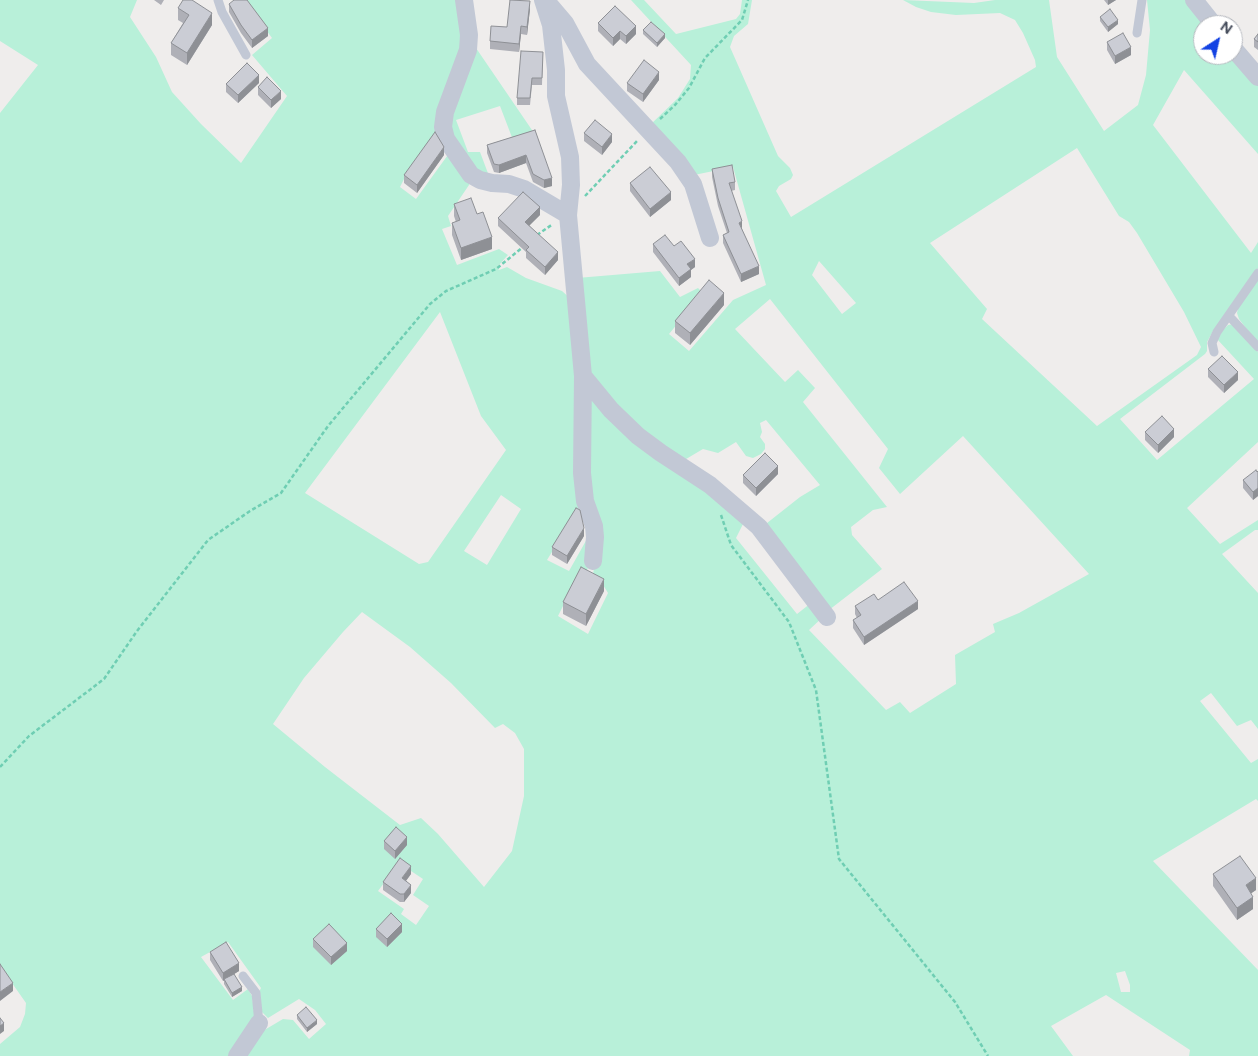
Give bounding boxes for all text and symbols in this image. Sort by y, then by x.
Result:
north arrow [1193,15,1243,65]
text: N [1217,18,1236,38]

